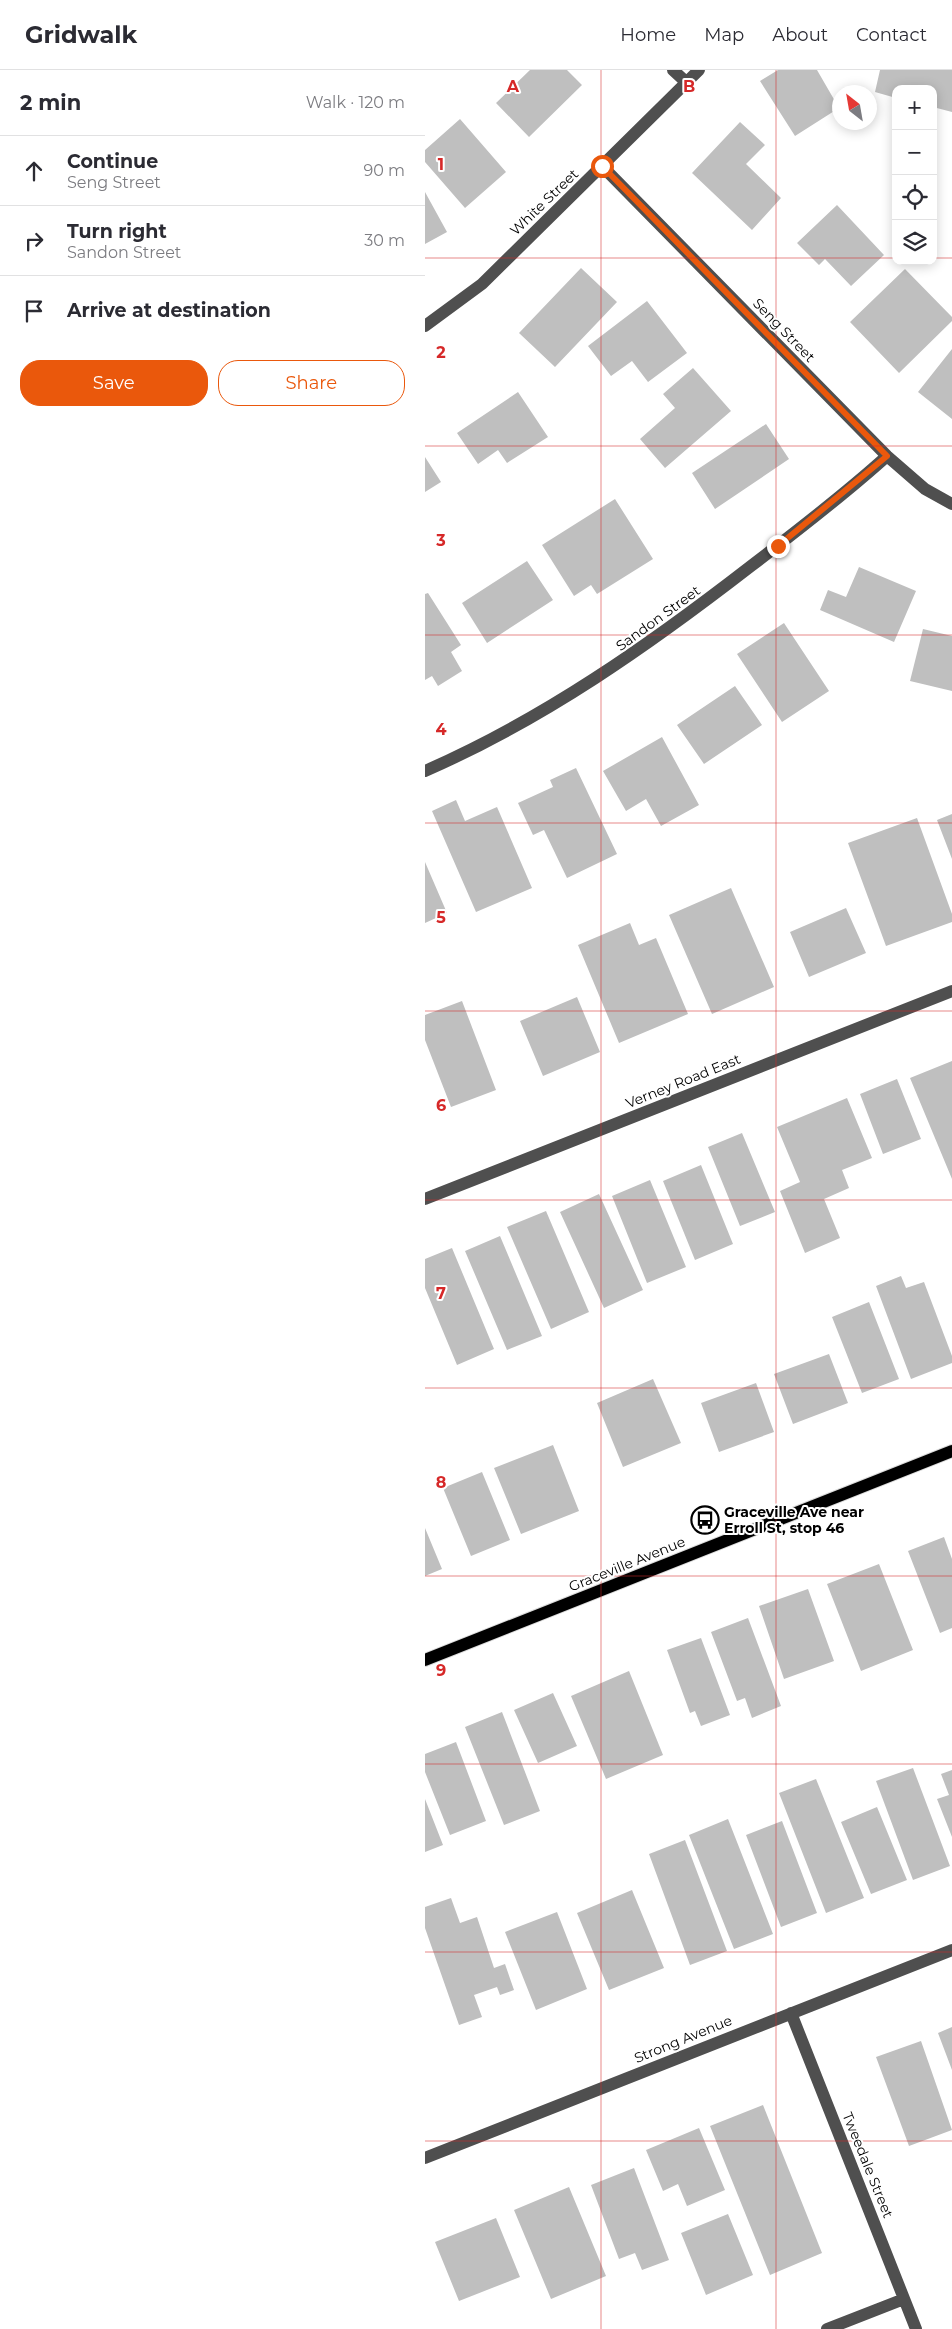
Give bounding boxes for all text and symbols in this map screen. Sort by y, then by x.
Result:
text: Gridwalk [25,20,137,49]
text: Home [620,24,676,46]
text: Map [704,24,744,46]
text: About [772,24,828,46]
text: Contact [856,24,927,46]
text: A [506,77,520,96]
text: B [683,77,695,96]
north arrow [832,85,877,130]
map controls [892,85,937,265]
button: + [892,85,937,130]
text: 2 min [20,90,81,115]
text: Walk · 120 m [306,93,405,112]
button: − [892,130,937,175]
text: Continue [67,150,158,173]
text: 1 [438,155,444,174]
route start [591,155,614,178]
icon: ahead [20,157,48,185]
text: 90 m [363,161,405,180]
street label: White Street [506,165,582,239]
text: Seng Street [67,173,161,192]
button: locate [892,175,937,220]
text: Turn right [67,220,167,243]
button: layers [892,220,937,265]
icon: right [20,227,48,255]
text: 30 m [364,231,405,250]
text: Sandon Street [67,243,181,262]
street label: Seng Street [749,294,819,366]
icon: arrive [20,297,48,325]
text: Arrive at destination [67,299,271,322]
text: 2 [436,343,446,362]
button: Save [20,360,208,406]
button: Share [218,360,405,406]
text: 3 [435,531,446,550]
route end [767,535,790,558]
street label: Sandon Street [612,581,704,655]
text: 4 [435,720,447,739]
text: 5 [436,908,446,927]
street label: Verney Road East [623,1050,743,1112]
text: 6 [436,1096,446,1115]
text: 7 [436,1284,446,1303]
text: 8 [436,1473,446,1492]
place label: Graceville Ave near Erroll St, stop 46 [724,1503,864,1537]
bus stop icon: Graceville Ave near Erroll St, stop 46 [690,1505,720,1535]
street label: Graceville Avenue [566,1532,688,1596]
text: 9 [436,1661,446,1680]
street label: Strong Avenue [631,2011,735,2067]
street label: Tweedale Street [839,2109,898,2221]

